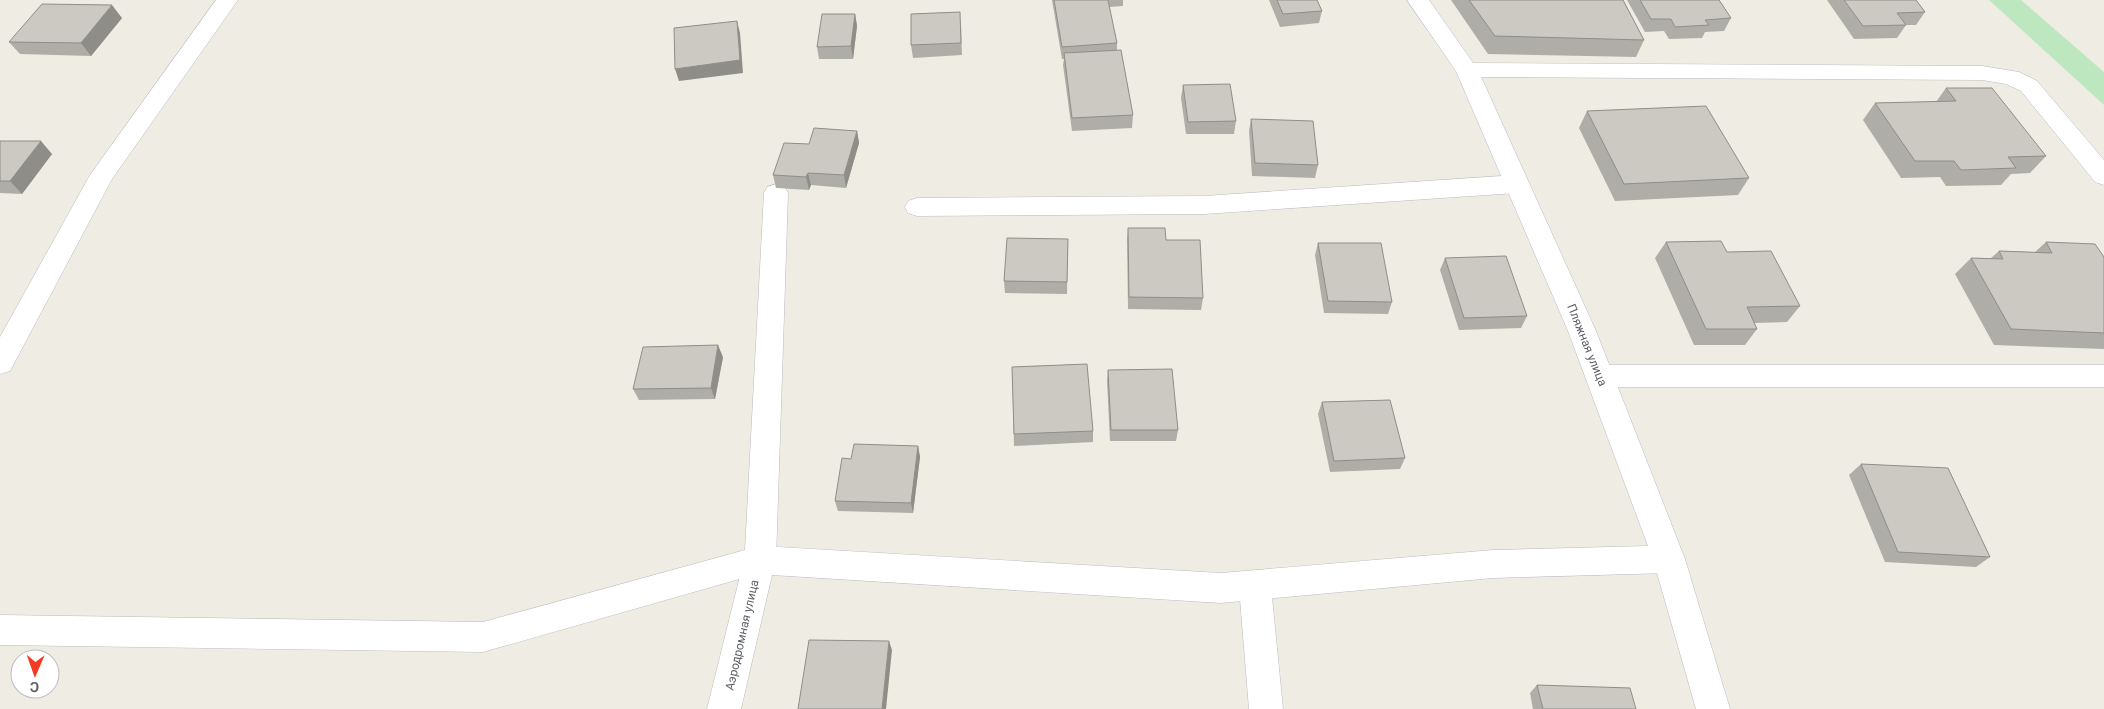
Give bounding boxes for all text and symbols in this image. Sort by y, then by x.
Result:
street label: Пляжная улица [1564,302,1610,388]
street label: Аэродромная улица [722,578,762,692]
north arrow [10,649,60,699]
text: С [30,679,39,695]

